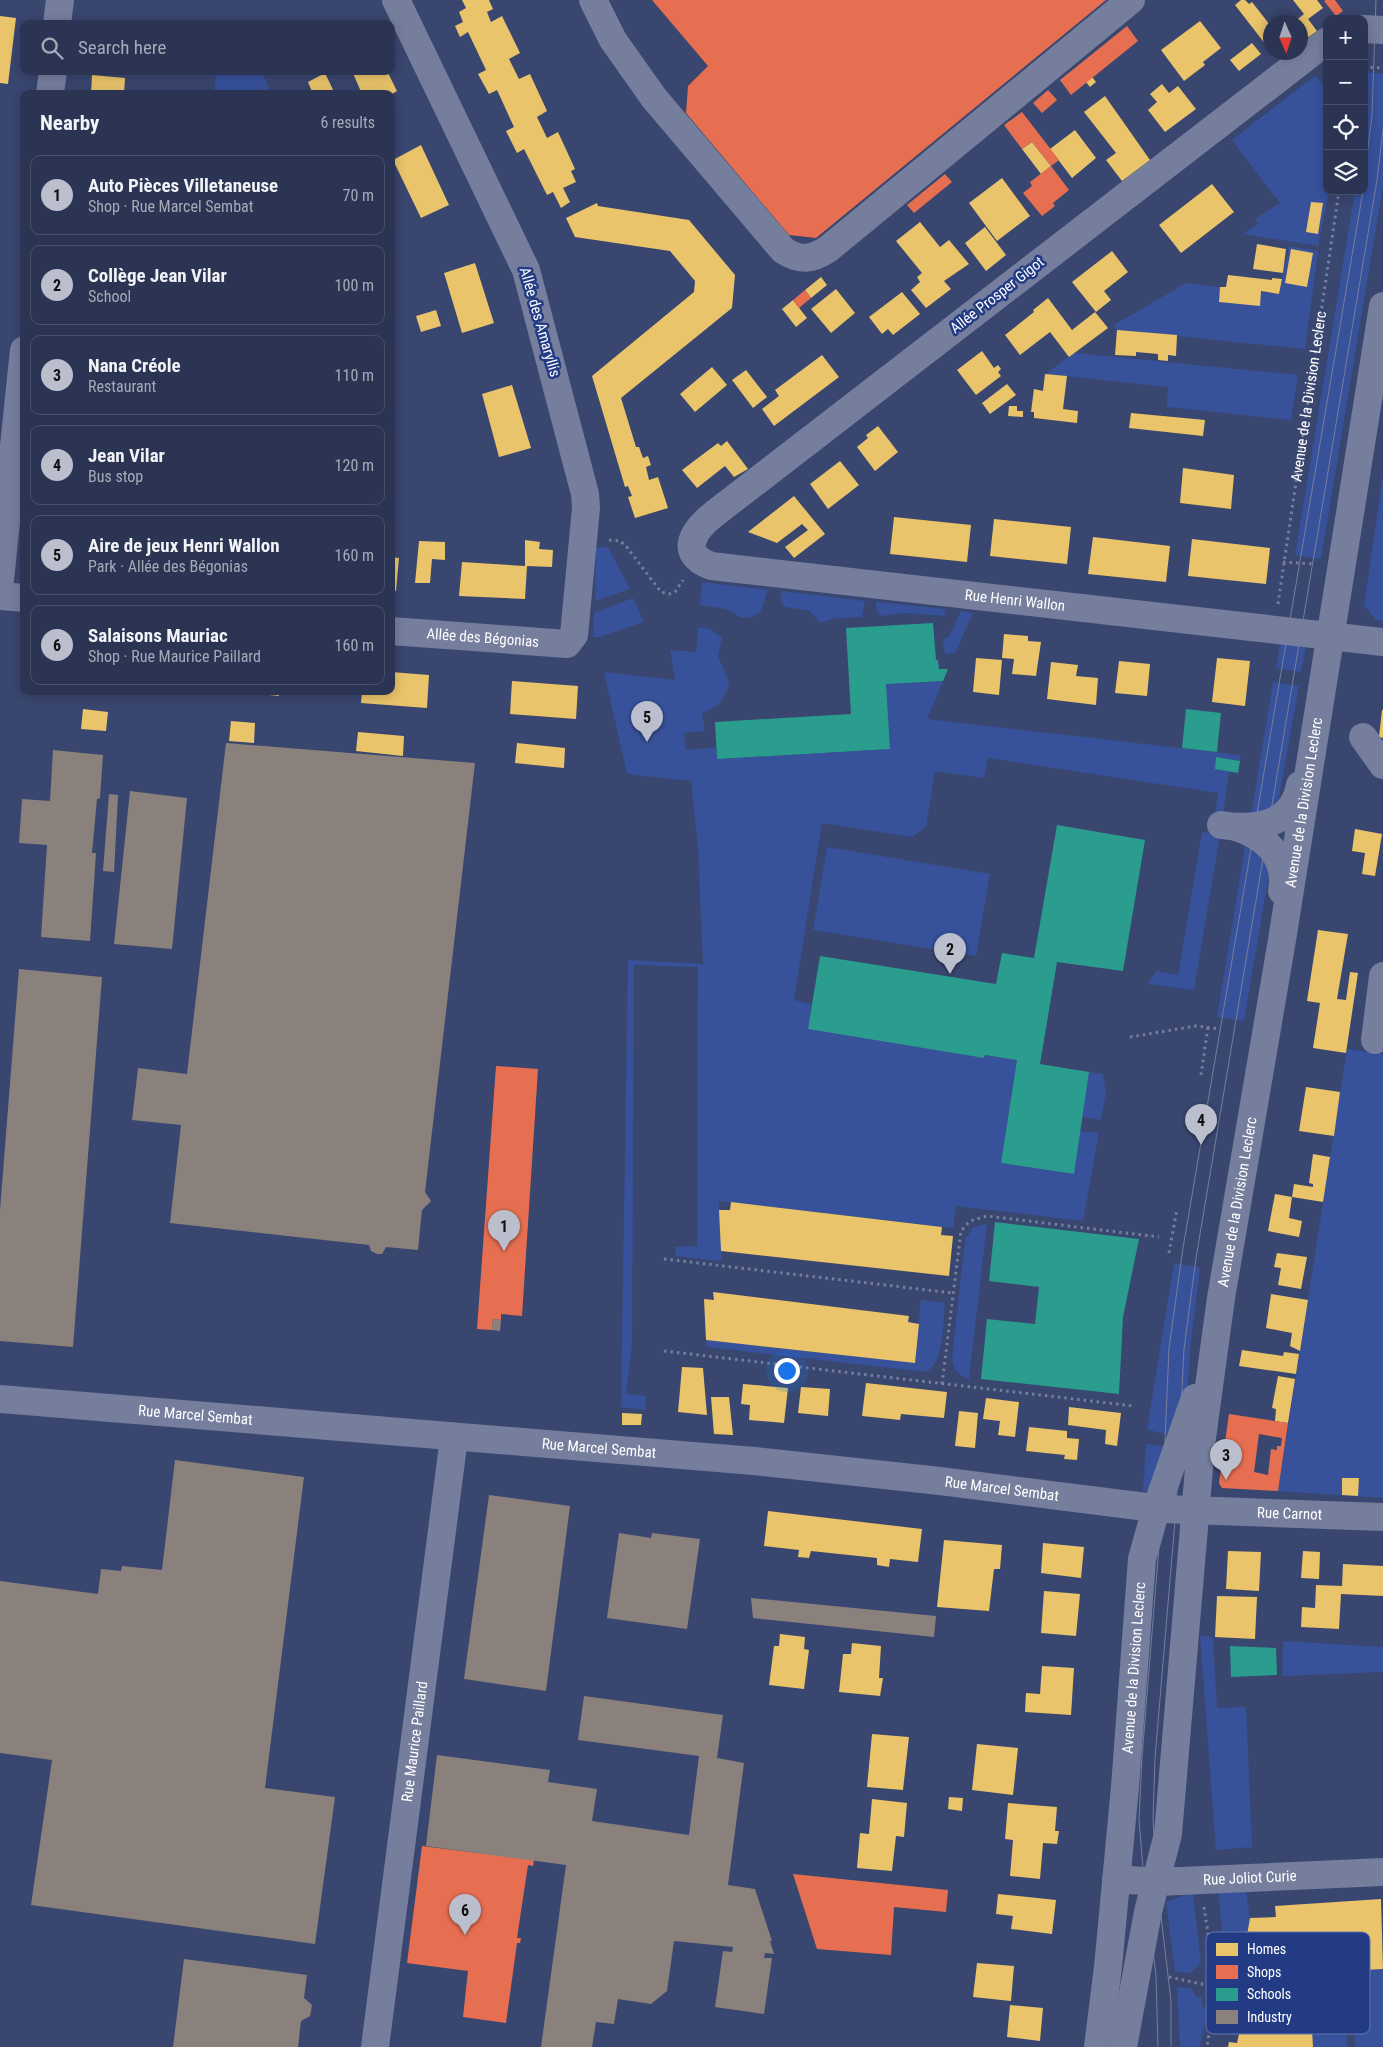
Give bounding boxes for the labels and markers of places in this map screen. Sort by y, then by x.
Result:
pin: 5 [631,701,663,742]
pin: 2 [934,933,966,974]
pin: 4 [1185,1104,1217,1145]
pin: 1 [488,1210,520,1251]
pin: 3 [1210,1439,1242,1480]
pin: 6 [449,1894,481,1935]

